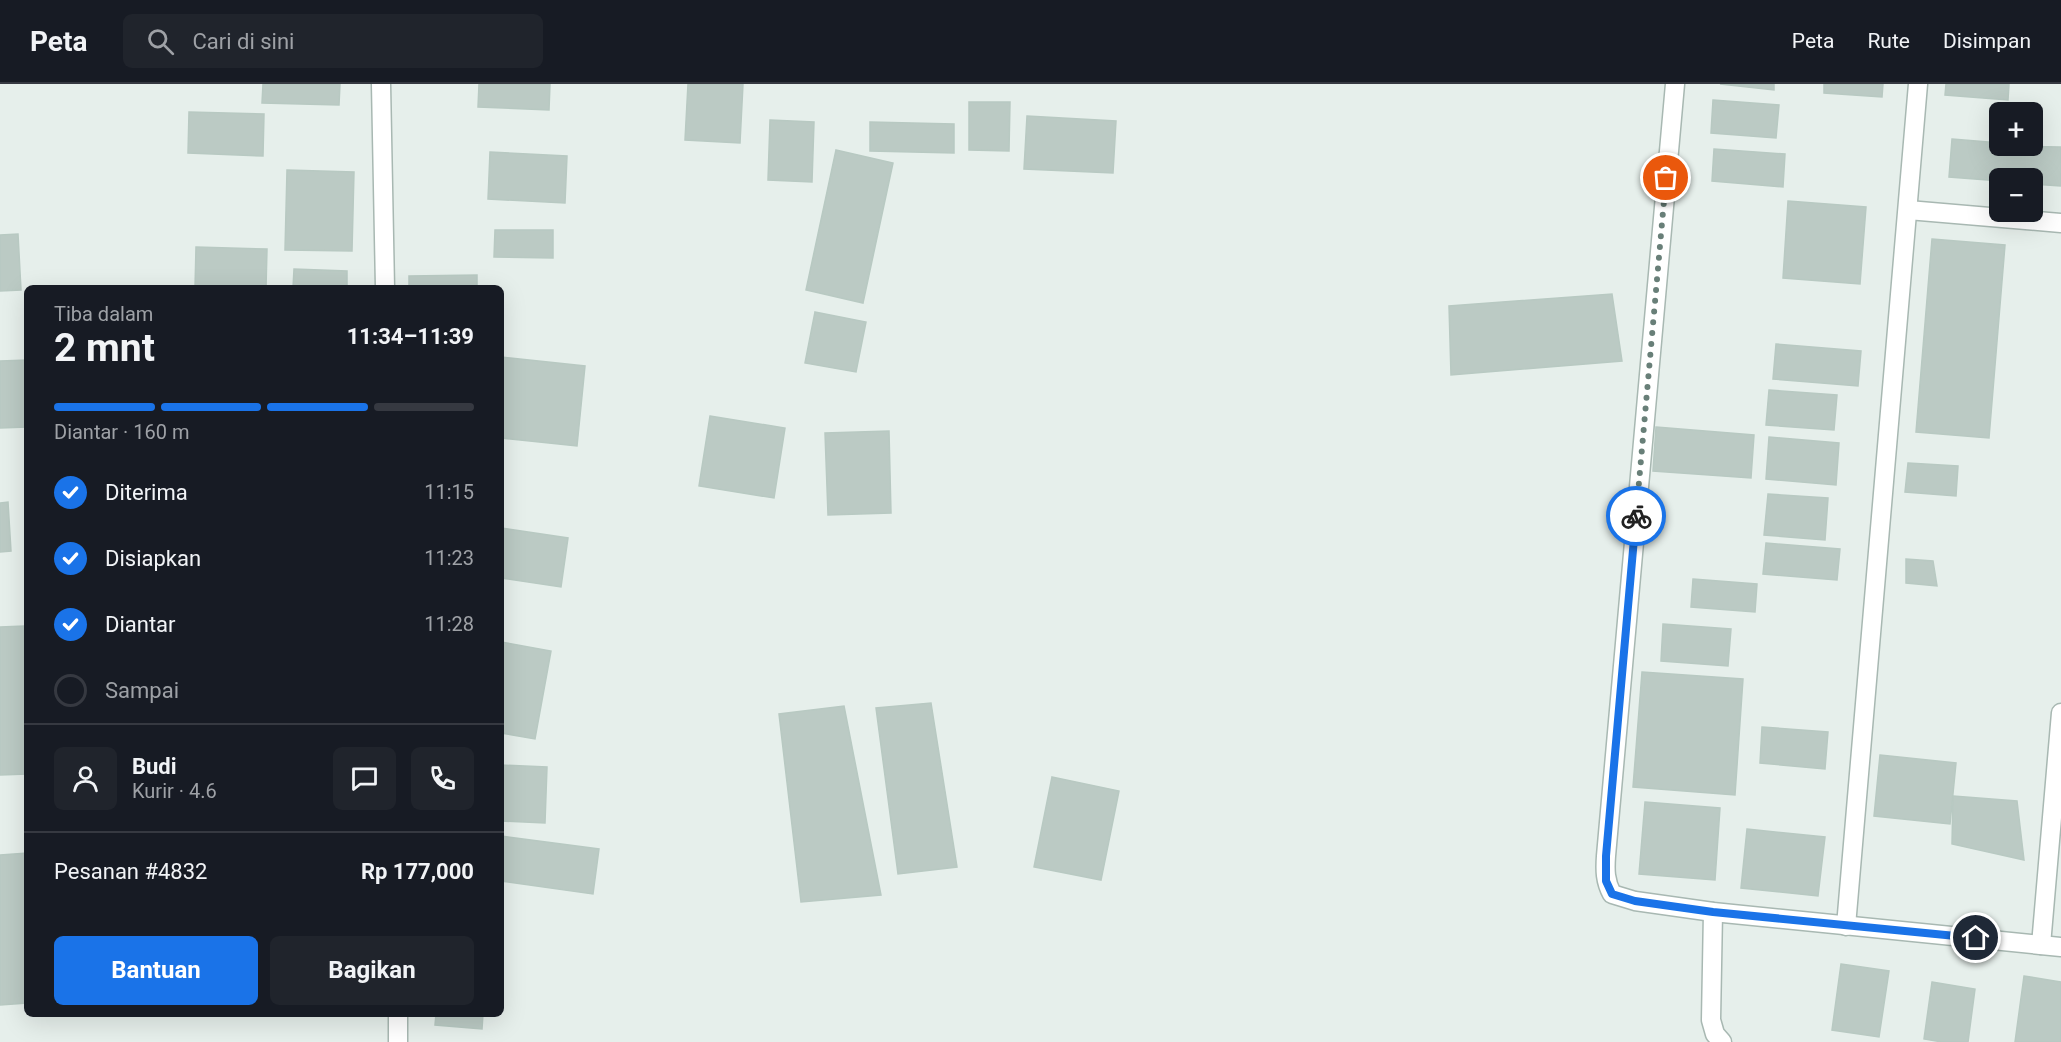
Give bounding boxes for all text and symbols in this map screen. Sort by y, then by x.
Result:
search box [123,14,543,68]
text: Peta [30,25,87,58]
icon: search [144,25,177,58]
text: Cari di sini [192,29,294,54]
text: Peta [1792,29,1834,53]
text: Rute [1867,29,1910,53]
text: Disimpan [1943,29,2031,53]
map controls [1989,102,2043,222]
button: + [1989,102,2043,156]
pin [1640,152,1691,203]
icon: bag [1649,161,1682,194]
button: − [1989,168,2043,222]
text: Tiba dalam [54,302,153,326]
text: 11:34–11:39 [347,324,474,349]
text: 2 mnt [54,325,155,371]
text: Diantar · 160 m [54,420,189,444]
icon: check [54,476,87,509]
text: Diterima [105,480,188,505]
text: 11:15 [424,480,474,504]
courier [1606,486,1666,546]
icon: bike [1620,500,1653,533]
icon: check [54,542,87,575]
text: Disiapkan [105,546,201,571]
text: 11:23 [424,546,474,570]
icon: check [54,608,87,641]
text: Diantar [105,612,176,637]
text: 11:28 [424,612,474,636]
text: Sampai [105,678,179,703]
button: person [54,747,117,810]
button: chat [333,747,396,810]
button: phone [411,747,474,810]
text: Budi [132,754,177,779]
text: Kurir · 4.6 [132,779,217,803]
text: Pesanan #4832 [54,859,207,884]
text: Rp 177,000 [361,859,474,884]
pin [1950,912,2001,963]
icon: home [1959,921,1992,954]
button: Bantuan [54,936,258,1005]
button: Bagikan [270,936,474,1005]

